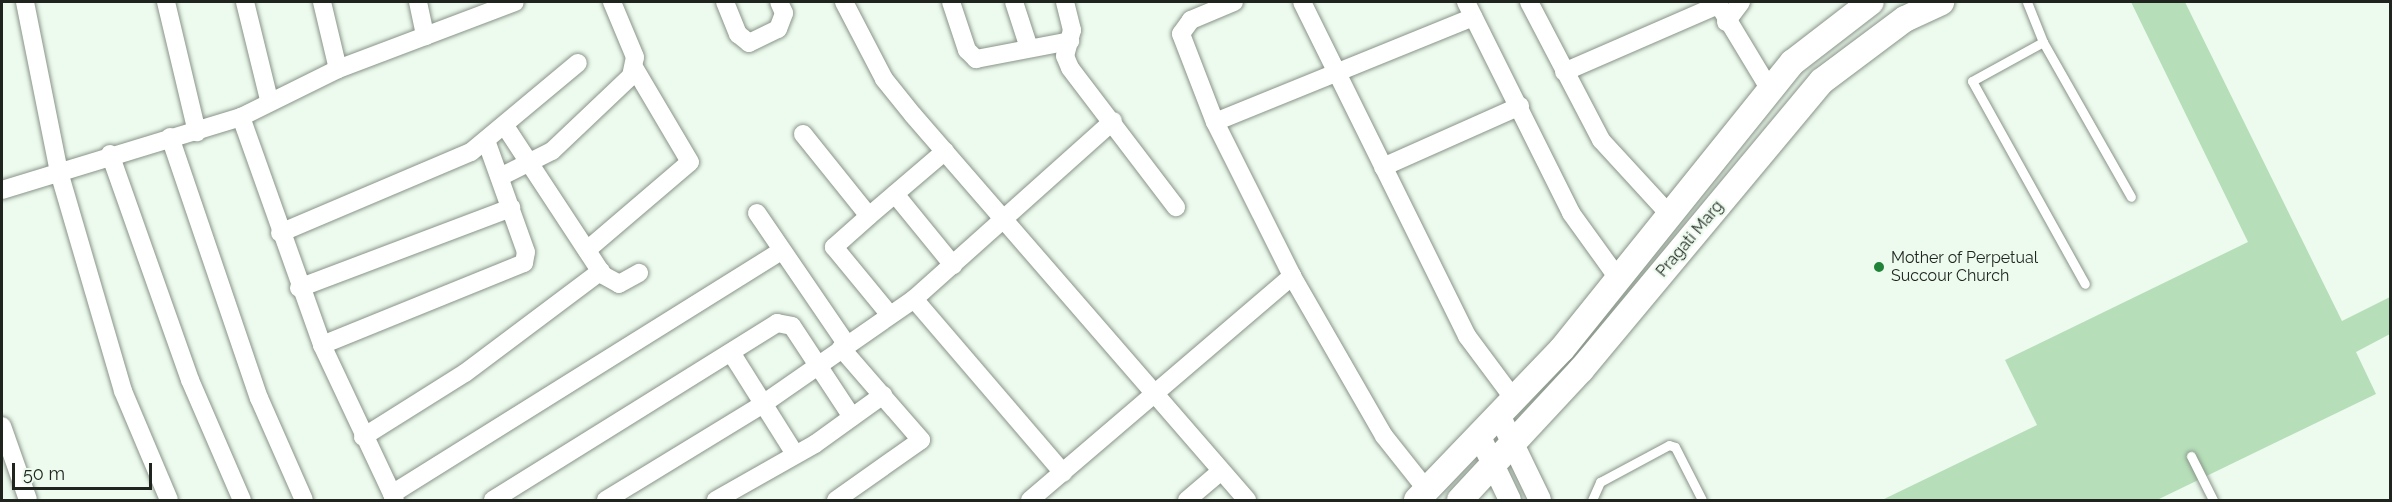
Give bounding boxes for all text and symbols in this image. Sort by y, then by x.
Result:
street label: Pragati Marg [1653,197,1727,281]
place label: Mother of Perpetual Succour Church [1891,248,2039,286]
marker: Mother of Perpetual Succour Church [1872,260,1886,274]
scale bar [15,451,154,489]
text: 50 m [23,463,65,484]

